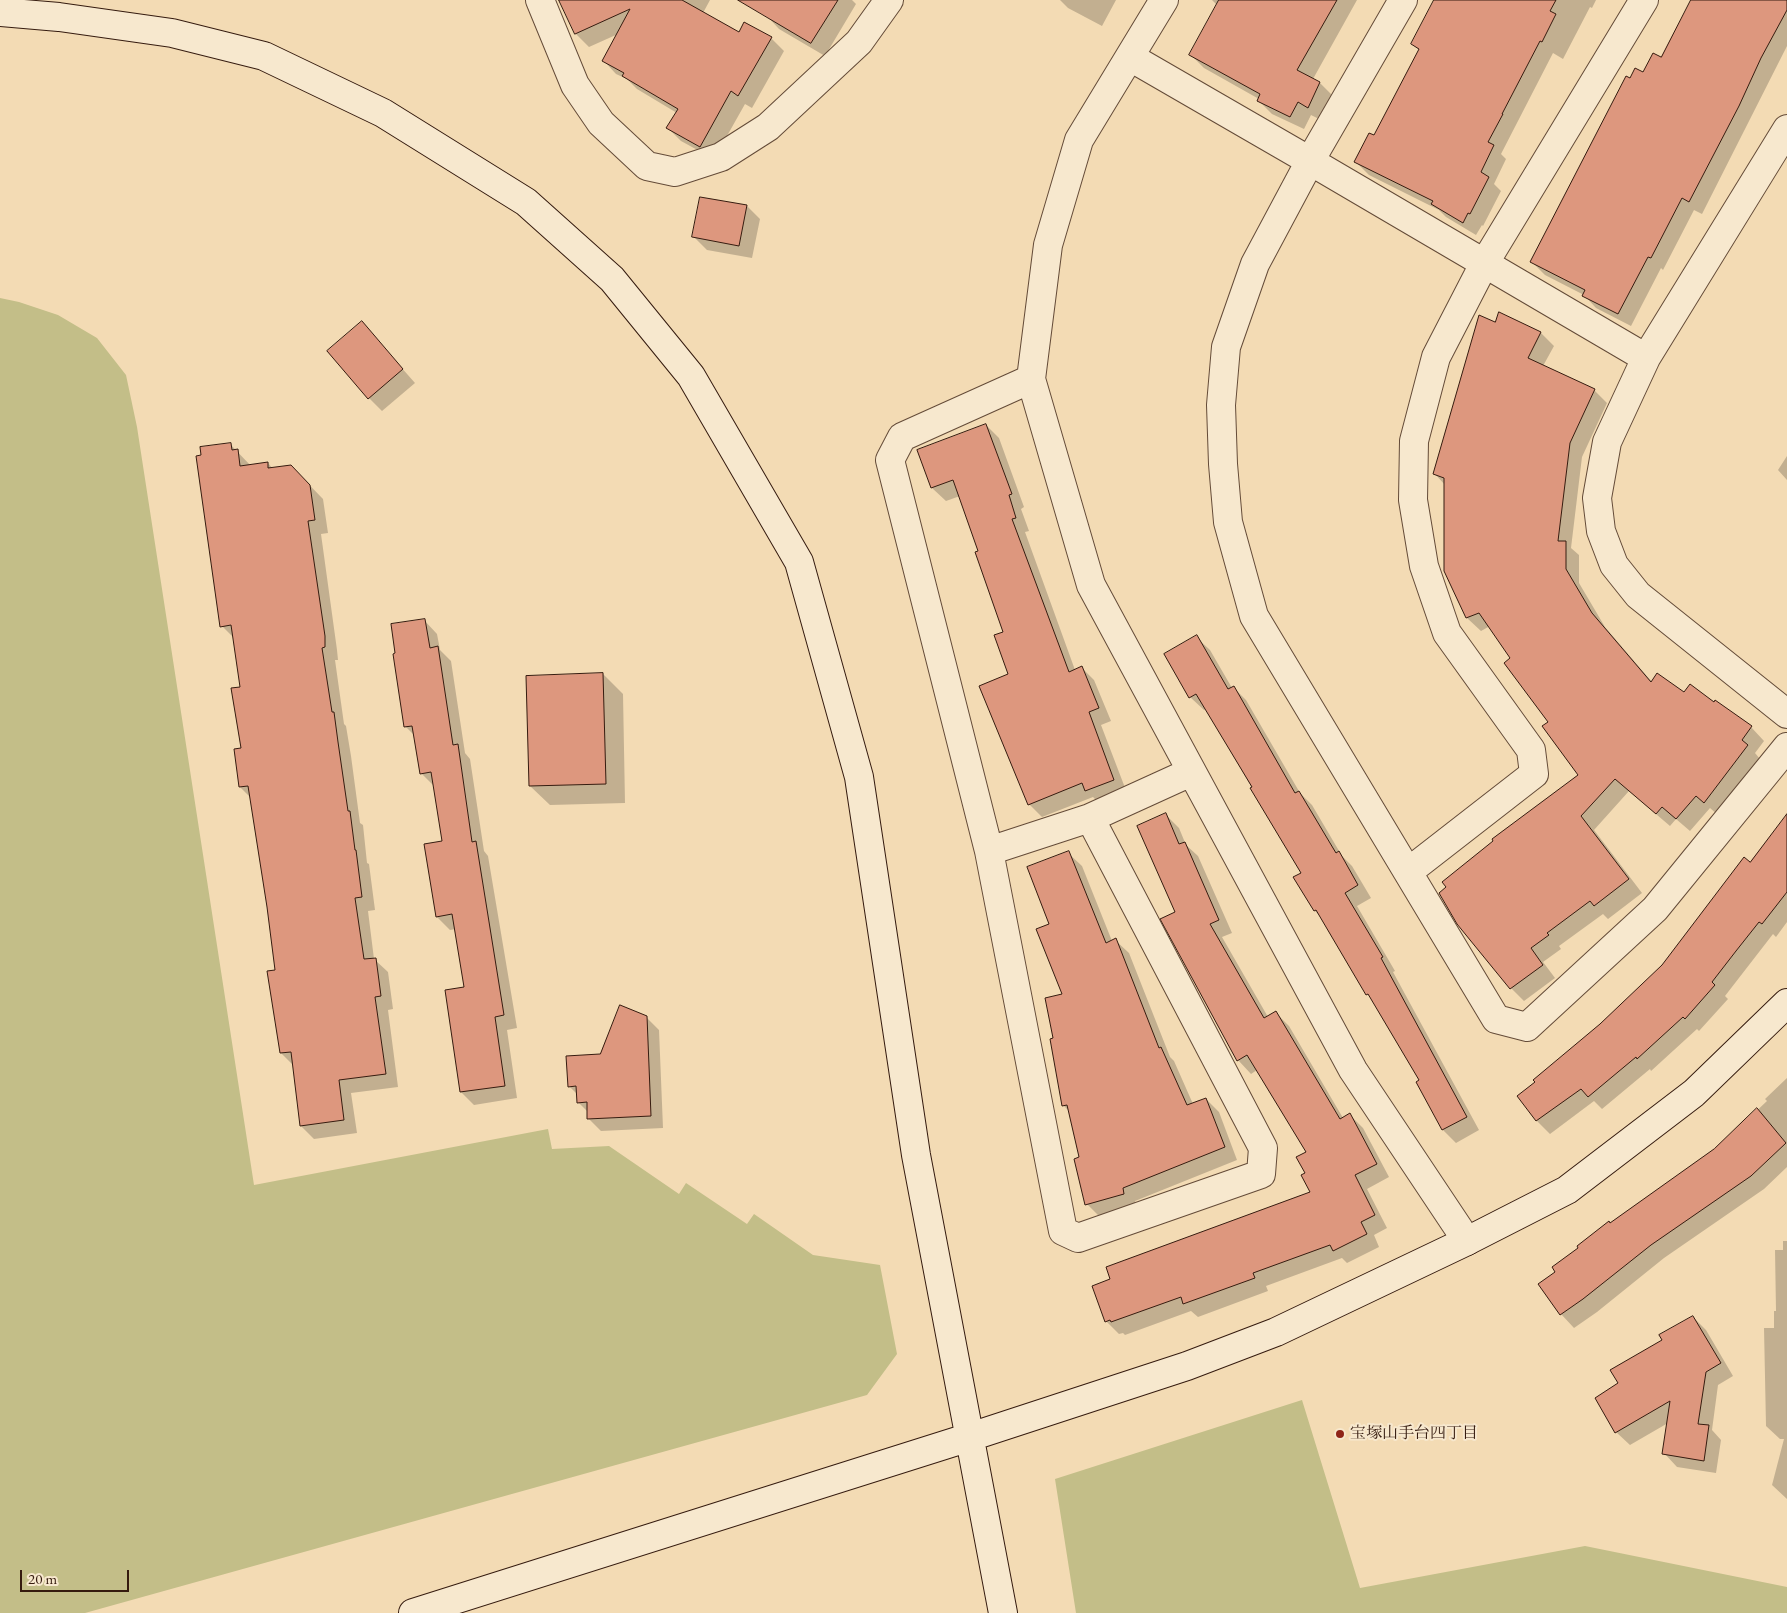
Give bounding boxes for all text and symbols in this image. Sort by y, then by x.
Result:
place label: 宝塚山手台四丁目 [1350,1424,1478,1444]
marker: 宝塚山手台四丁目 [1334,1428,1346,1440]
scale bar [22,1560,131,1592]
text: 20 m [28,1569,57,1588]

